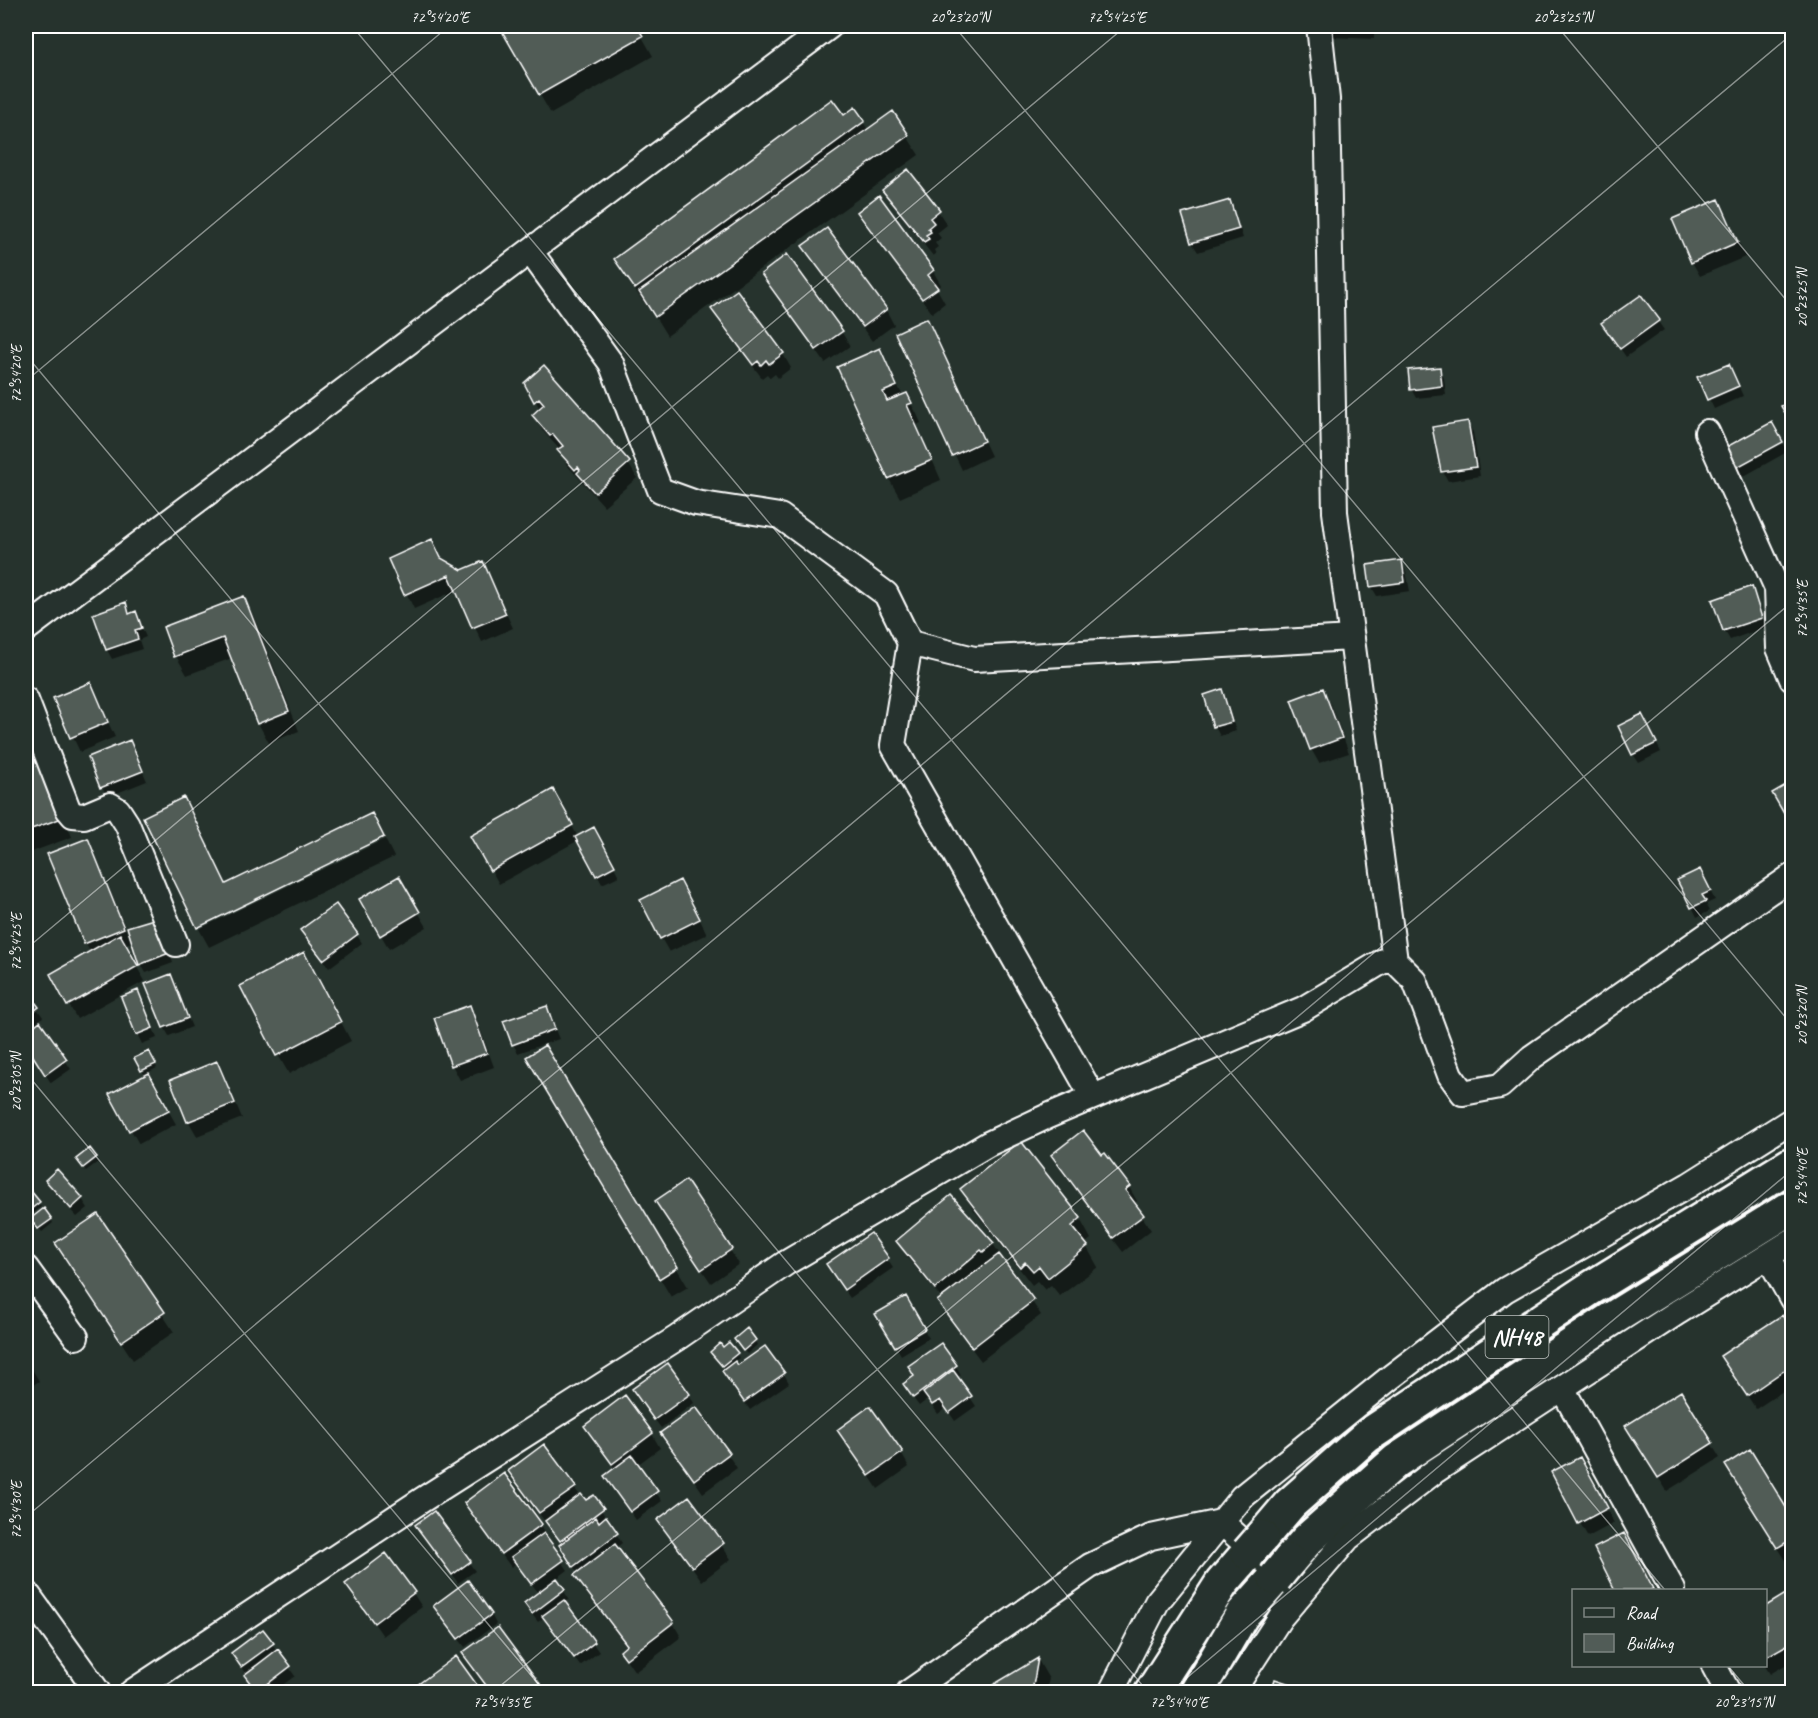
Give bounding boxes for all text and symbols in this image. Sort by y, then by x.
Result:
text: 72°54'20"E [411,8,471,27]
text: 20°23'20"N [930,8,993,27]
text: 72°54'25"E [1088,8,1148,27]
text: 20°23'25"N [1533,8,1596,27]
text: 20°23'25"N [1793,265,1812,328]
text: 72°54'20"E [7,343,26,403]
text: 72°54'35"E [1793,578,1812,638]
text: 72°54'25"E [7,911,26,971]
text: 20°23'20"N [1793,983,1812,1046]
text: 20°23'05"N [7,1049,26,1112]
text: 72°54'40"E [1793,1146,1812,1206]
road number: NH48 [1486,1316,1549,1358]
text: 72°54'30"E [7,1479,26,1539]
legend [1572,1589,1767,1667]
text: Road [1626,1602,1659,1624]
text: Building [1626,1632,1675,1654]
text: 72°54'35"E [473,1693,533,1712]
text: 72°54'40"E [1150,1693,1210,1712]
text: 20°23'15"N [1714,1693,1777,1712]

